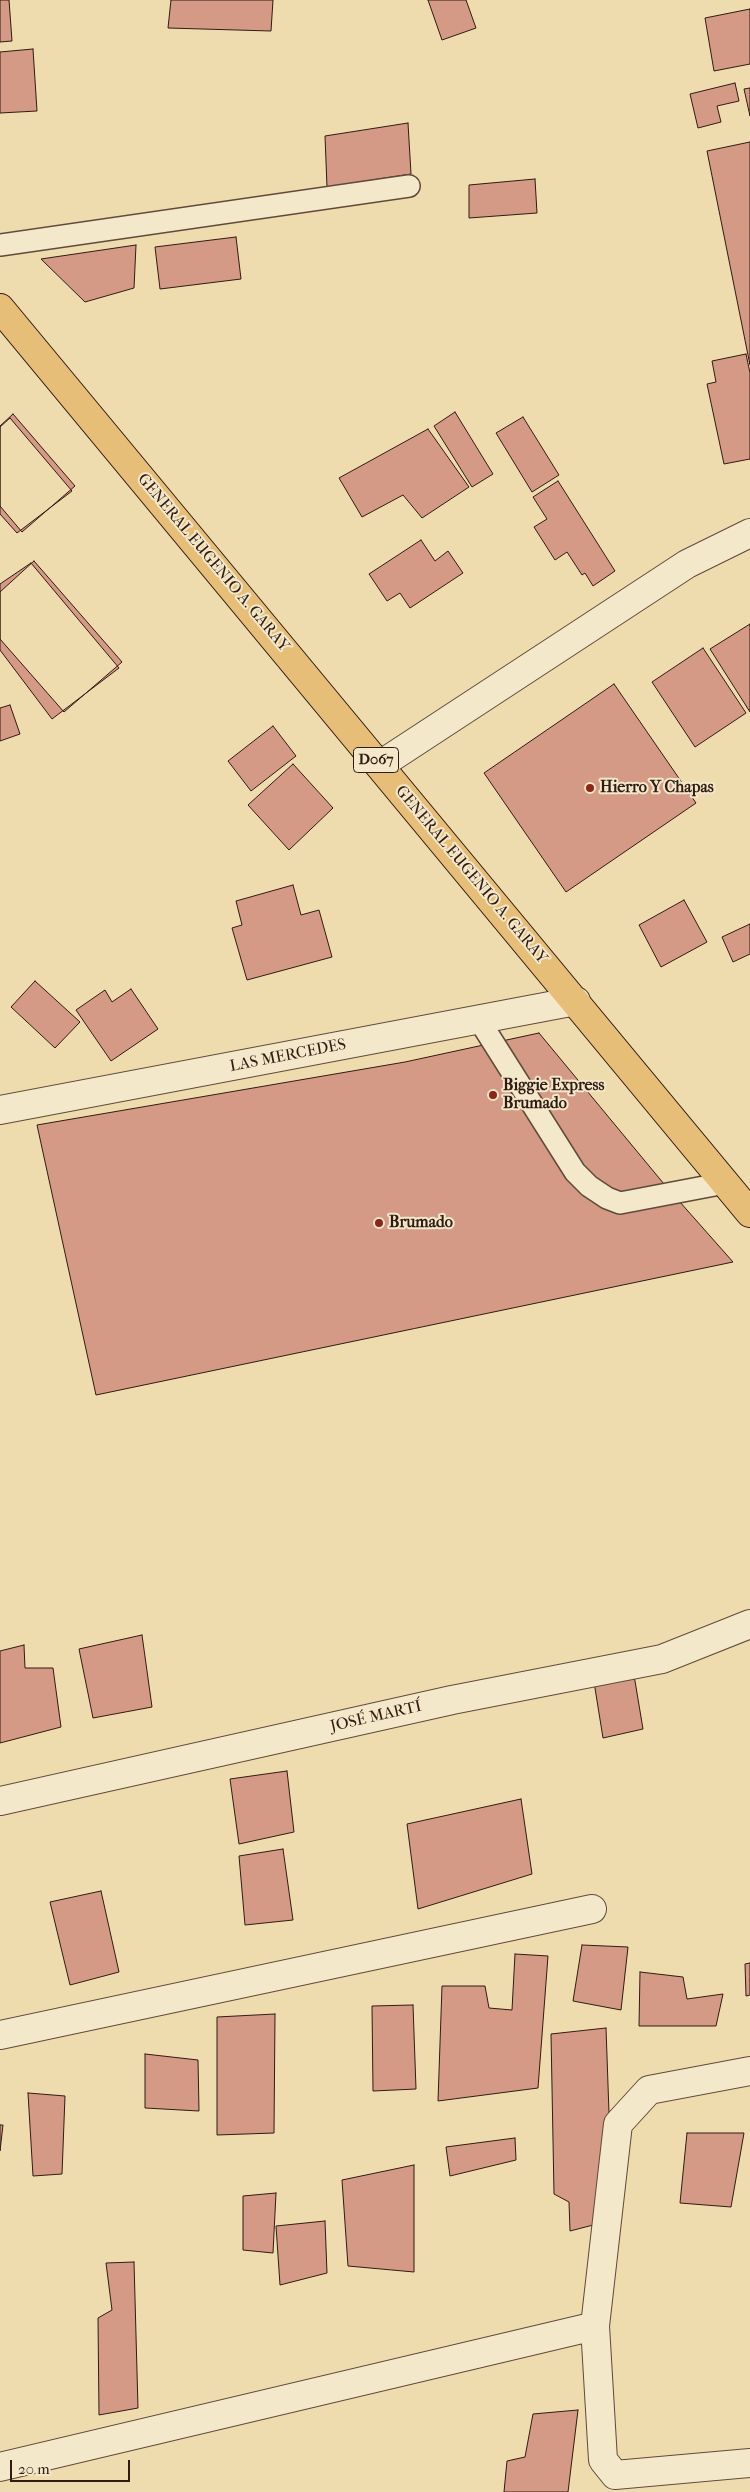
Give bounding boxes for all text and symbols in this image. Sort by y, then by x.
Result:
street label: GENERAL EUGENIO A. GARAY [133,470,293,656]
road number: D067 [354,748,398,772]
place label: Hierro Y Chapas [600,778,714,798]
street label: GENERAL EUGENIO A. GARAY [391,782,551,968]
marker: Hierro Y Chapas [584,782,596,794]
street label: LAS MERCEDES [228,1035,348,1077]
place label: Biggie Express Brumado [503,1076,604,1114]
marker: Biggie Express Brumado [487,1089,499,1101]
place label: Brumado [389,1213,453,1233]
marker: Brumado [373,1217,385,1229]
street label: JOSÉ MARTÍ [328,1697,424,1737]
scale bar [12,2450,132,2482]
text: 20 m [18,2460,50,2478]

